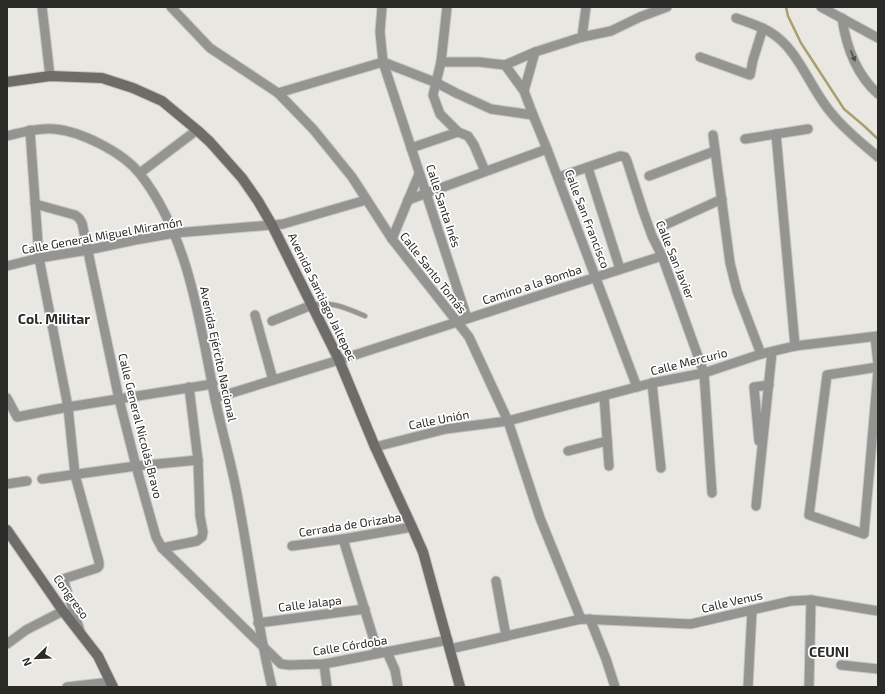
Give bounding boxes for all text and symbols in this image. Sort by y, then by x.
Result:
one-way arrow [850,50,856,62]
street label: Calle Santa Inés [424,162,464,249]
street label: Calle San Francisco [563,167,613,270]
street label: Calle General Miguel Miramón [20,214,183,256]
street label: Calle San Javier [654,218,698,301]
street label: Calle Santo Tomás [398,229,470,316]
street label: Avenida Santiago Jaltepec [286,230,360,363]
street label: Camino a la Bomba [480,261,583,307]
street label: Avenida Ejército Nacional [197,285,240,423]
district label: Col. Militar [18,310,90,327]
street label: Calle Mercurio [649,345,729,377]
street label: Calle General Nicolás Bravo [116,352,166,500]
street label: Calle Unión [407,406,470,432]
street label: Cerrada de Orizaba [298,509,402,539]
street label: Congreso [51,572,93,621]
street label: Calle Venus [700,587,764,615]
street label: Calle Jalapa [277,592,342,614]
street label: Calle Córdoba [312,632,388,658]
north arrow [16,638,56,678]
district label: CEUNI [809,643,849,660]
text: N [19,656,34,668]

